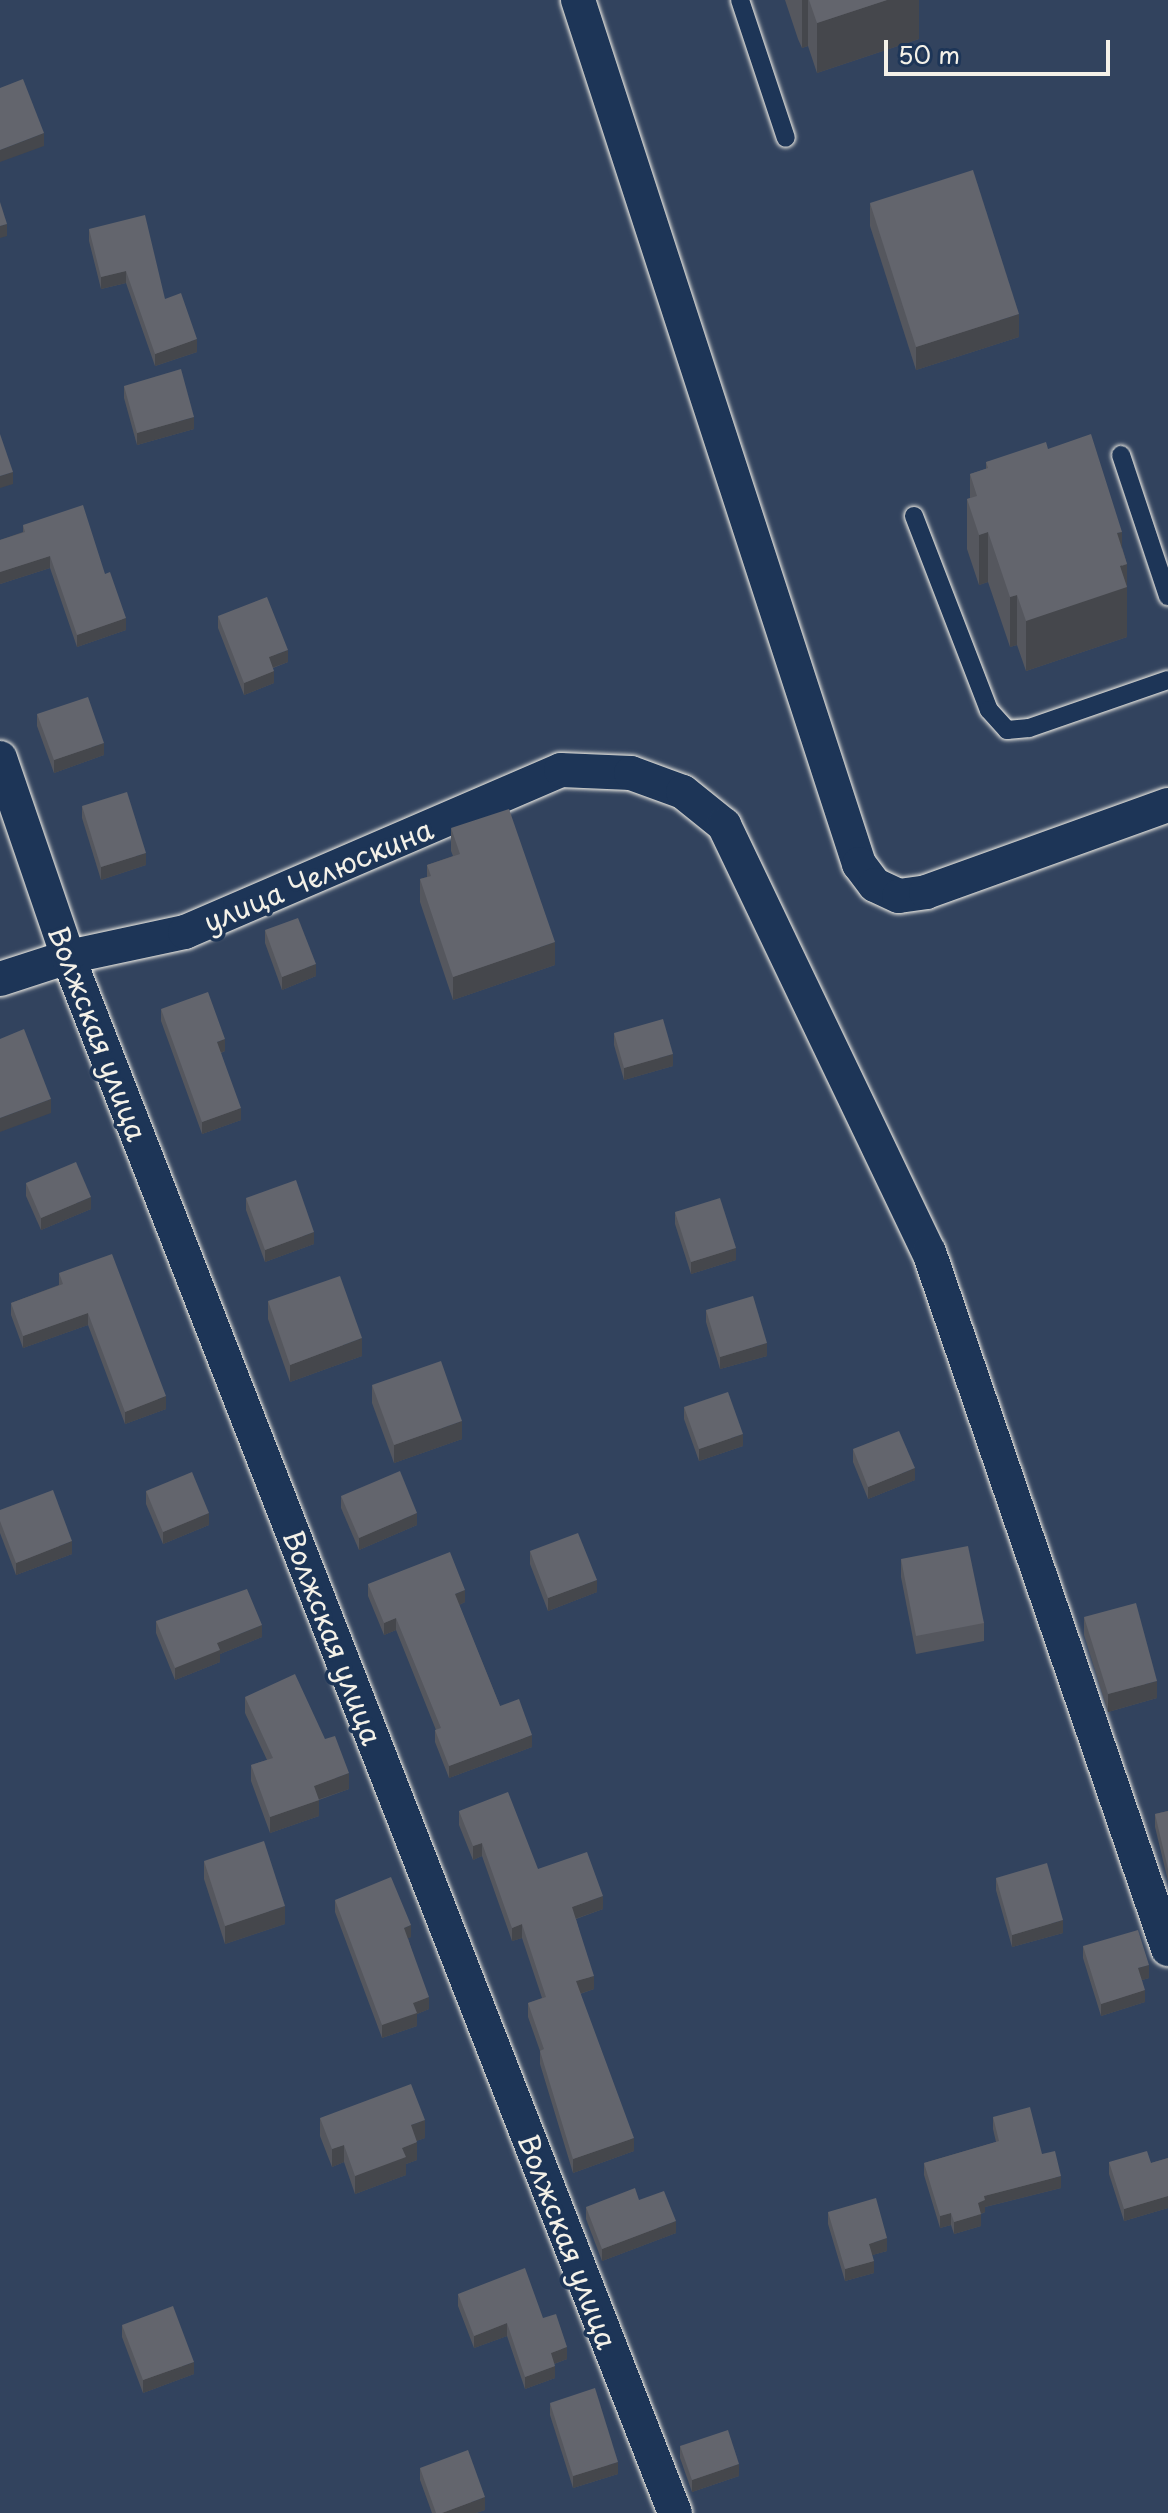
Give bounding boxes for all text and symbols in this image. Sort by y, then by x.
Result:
scale bar [888,24,1114,74]
text: 50 m [898,36,960,72]
street label: улица Челюскина [198,811,438,939]
street label: Волжская улица [41,920,155,1146]
street label: Волжская улица [276,1524,390,1750]
street label: Волжская улица [511,2128,625,2354]

